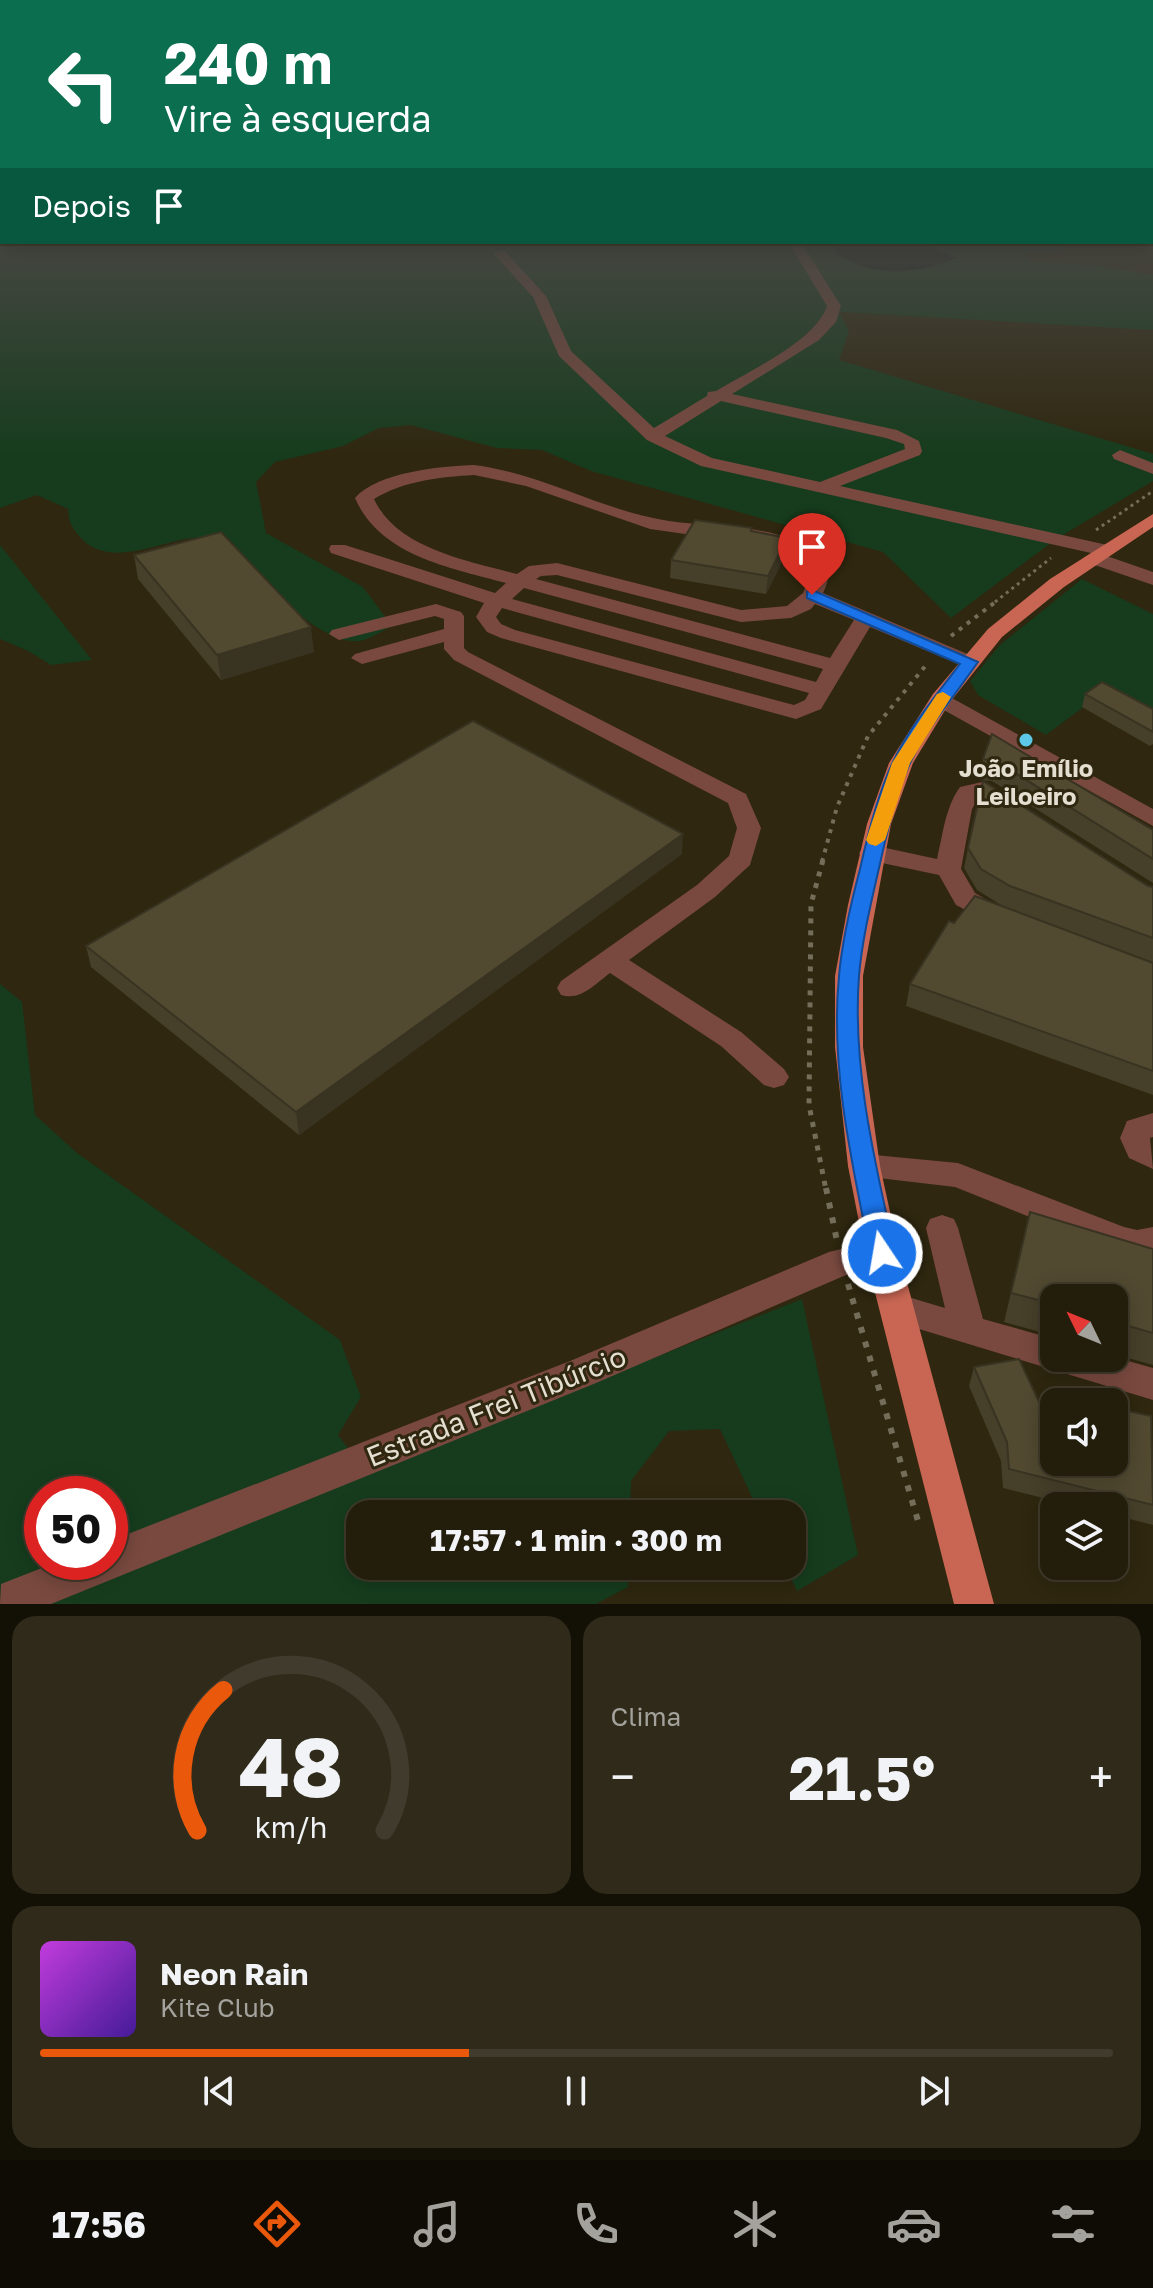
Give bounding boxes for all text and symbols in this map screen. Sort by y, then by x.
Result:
text: 240 m [164,29,333,96]
icon: left [32,32,136,136]
text: Vire à esquerda [164,97,432,140]
icon: arrive [147,184,191,228]
text: Depois [32,188,131,224]
pin [778,513,846,595]
icon: arrive [790,525,834,569]
marker: João Emílio Leiloeiro [1017,731,1035,749]
place label: João Emílio Leiloeiro [959,753,1093,810]
position arrow [840,1211,924,1295]
north arrow [1040,1284,1128,1372]
map controls [1040,1284,1128,1580]
street label: Estrada Frei Tibúrcio [361,1339,631,1473]
button: sound [1040,1388,1128,1476]
speed limit sign: 50 [24,1476,128,1580]
button: layers [1040,1492,1128,1580]
text: 17:57 · 1 min · 300 m [430,1522,722,1558]
text: Clima [611,1701,681,1732]
text: 48 [239,1715,344,1815]
text: 21.5° [788,1741,935,1813]
text: − [611,1750,635,1803]
text: + [1089,1750,1113,1803]
text: km/h [255,1810,328,1844]
text: Neon Rain [160,1956,308,1992]
text: Kite Club [160,1992,275,2023]
icon: previous [197,2069,241,2113]
icon: pause [554,2069,598,2113]
icon: next [912,2069,956,2113]
icon: directions [249,2196,305,2252]
icon: music [409,2196,465,2252]
icon: phone [568,2196,624,2252]
icon: climate [727,2196,783,2252]
icon: car [886,2196,942,2252]
icon: filters [1045,2196,1101,2252]
text: 17:56 [52,2203,146,2246]

